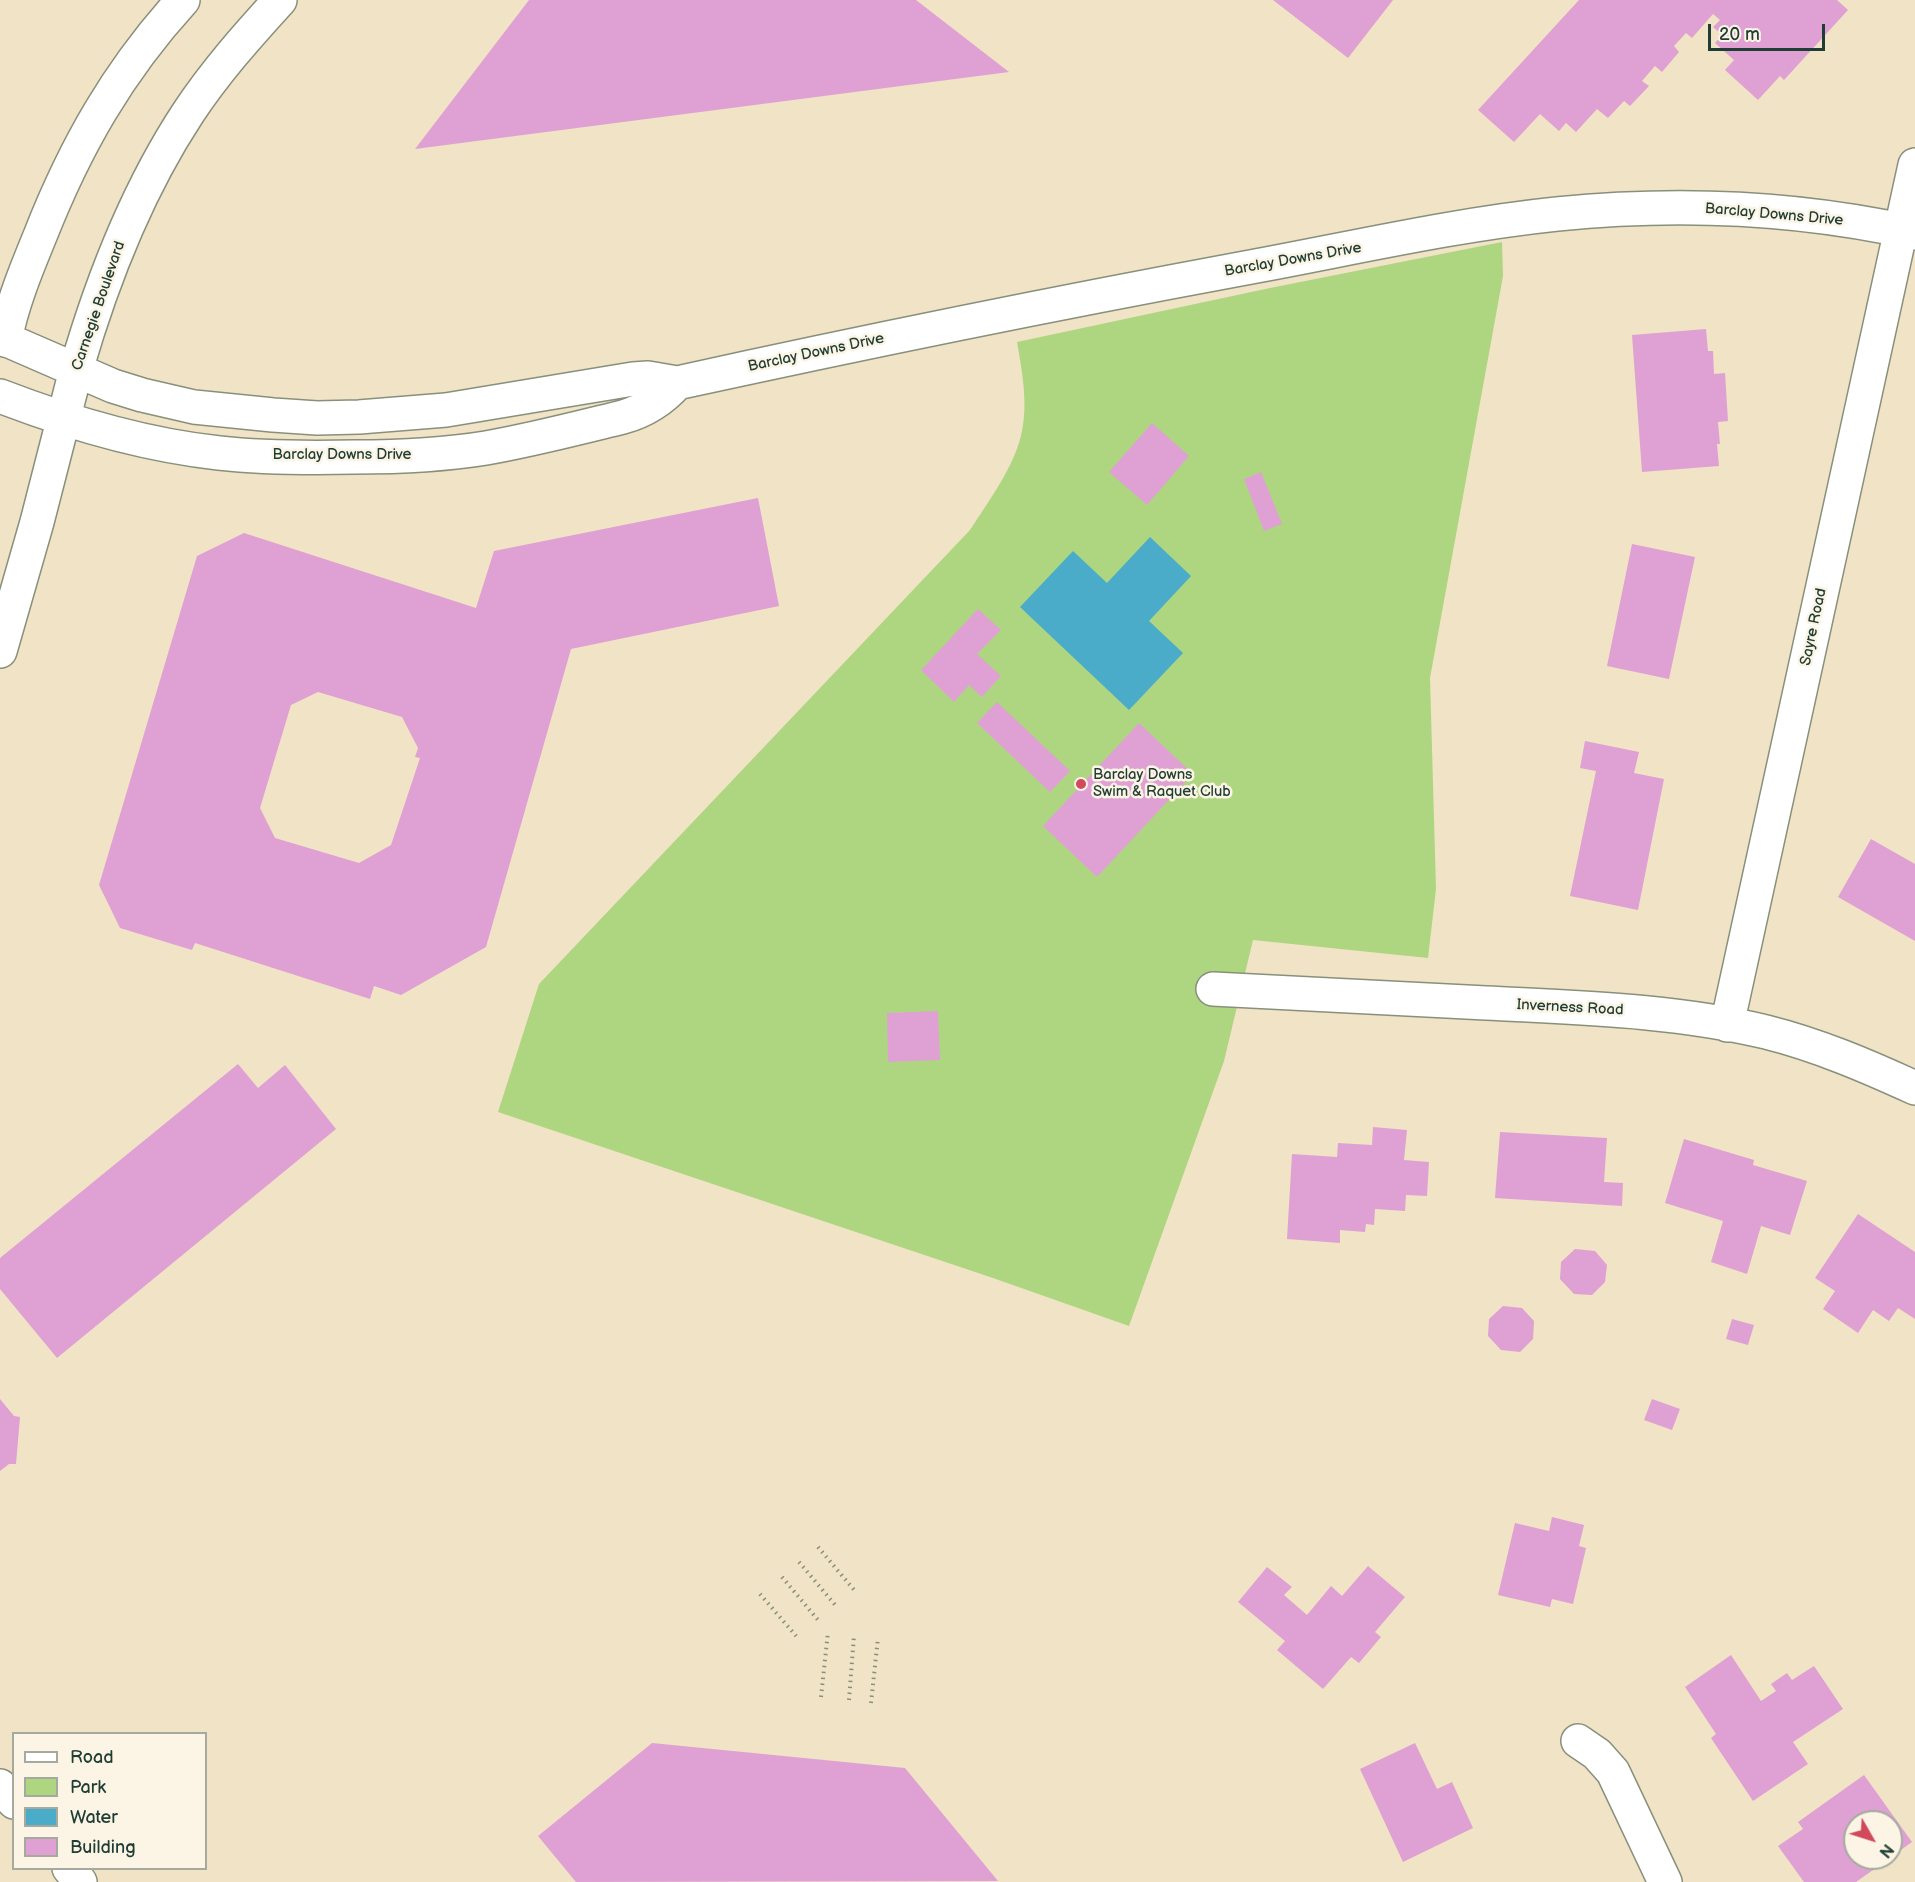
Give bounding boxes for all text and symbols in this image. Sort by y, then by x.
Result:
scale bar [1711,12,1828,50]
text: 20 m [1719,24,1760,45]
street label: Barclay Downs Drive [1704,200,1844,230]
street label: Carnegie Boulevard [68,239,130,373]
street label: Barclay Downs Drive [1223,239,1363,281]
street label: Barclay Downs Drive [746,330,886,376]
street label: Barclay Downs Drive [273,446,411,464]
street label: Sayre Road [1797,587,1831,667]
place label: Barclay Downs Swim & Raquet Club [1093,766,1231,801]
marker: Barclay Downs Swim & Raquet Club [1074,777,1088,791]
street label: Inverness Road [1516,996,1624,1020]
legend [12,1732,207,1870]
text: Road [70,1747,114,1768]
text: Park [70,1777,106,1798]
text: Water [70,1807,118,1828]
north arrow [1843,1810,1903,1870]
text: Building [70,1837,136,1858]
text: N [1875,1840,1897,1861]

